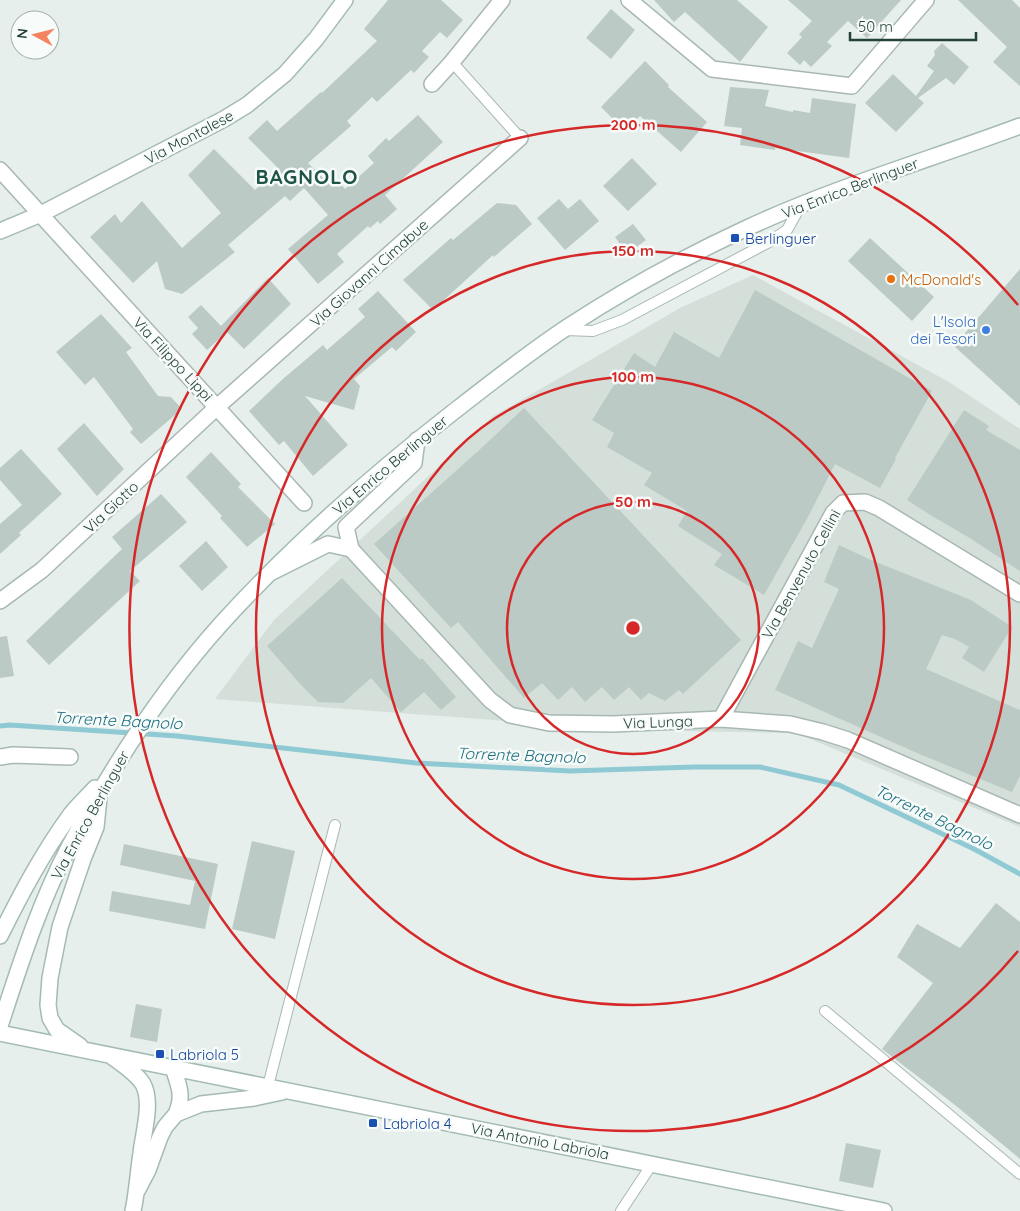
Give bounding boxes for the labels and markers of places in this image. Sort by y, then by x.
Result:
place label: Berlinguer [745,229,817,248]
marker: Berlinguer [729,232,741,244]
place label: McDonald's [901,270,981,289]
marker: McDonald's [885,273,897,285]
place label: L'Isola dei Tesori [910,312,976,348]
marker: L'Isola dei Tesori [980,324,992,336]
centre of rings [624,619,642,637]
place label: Labriola 5 [170,1045,239,1064]
marker: Labriola 5 [154,1048,166,1060]
place label: Labriola 4 [383,1114,452,1133]
marker: Labriola 4 [367,1117,379,1129]

